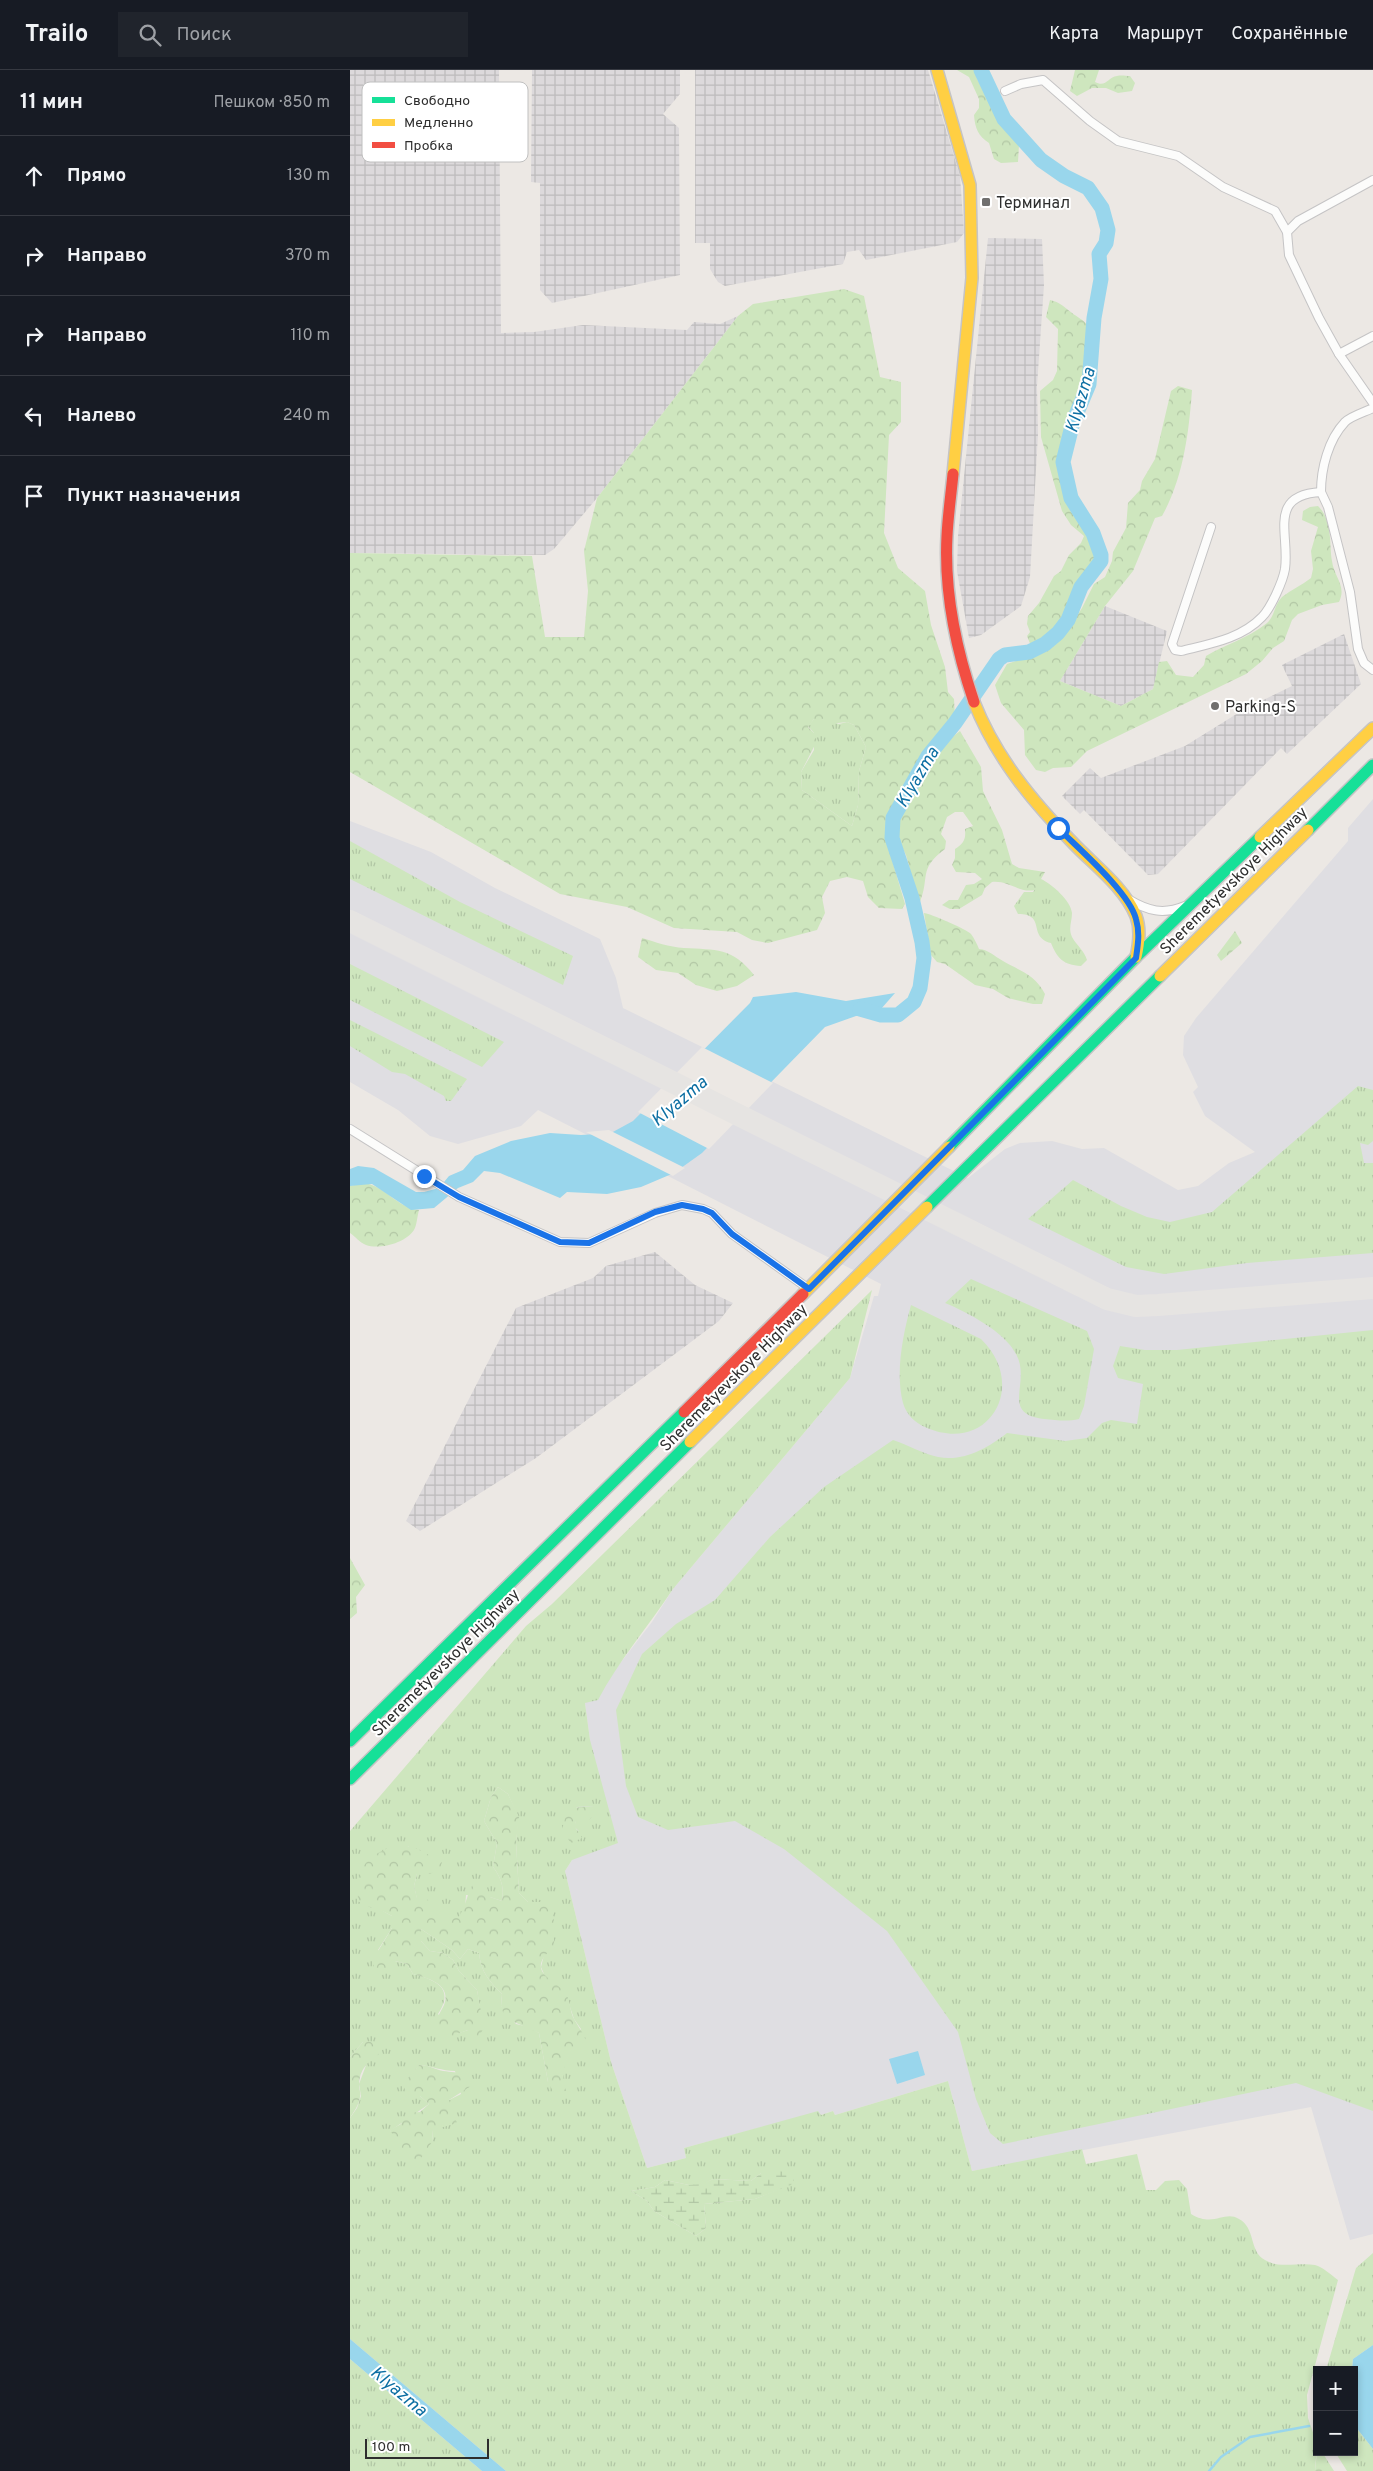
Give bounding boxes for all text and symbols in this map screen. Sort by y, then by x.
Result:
search box [118,12,468,57]
text: Trailo [25,20,88,50]
icon: search [136,21,164,49]
text: Поиск [176,23,232,47]
text: Карта [1049,23,1099,46]
text: Маршрут [1127,23,1203,46]
text: Сохранённые [1231,23,1348,46]
legend [362,82,528,162]
text: 11 мин [20,89,83,116]
text: Пешком · 850 m [214,93,330,113]
text: Свободно [404,93,470,110]
text: Медленно [404,115,473,132]
text: Пробка [404,138,453,155]
icon: ahead [20,162,48,190]
text: Прямо [67,164,126,188]
text: 130 m [287,166,330,186]
place label: Терминал [996,194,1070,214]
marker: Терминал [980,196,992,208]
icon: right [20,242,48,270]
text: Направо [67,244,147,268]
text: 370 m [285,246,330,266]
icon: right [20,322,48,350]
text: Направо [67,324,147,348]
text: 110 m [290,326,330,346]
water label: Klyazma [1061,364,1102,436]
icon: left [20,402,48,430]
text: Налево [67,404,136,428]
text: 240 m [283,406,330,426]
icon: arrive [20,482,48,510]
text: Пункт назначения [67,484,241,508]
place label: Parking-S [1225,698,1296,718]
marker: Parking-S [1209,700,1221,712]
water label: Klyazma [891,743,946,812]
street label: Sheremetyevskoye Highway [1156,803,1313,960]
route start [1047,817,1070,840]
water label: Klyazma [647,1071,714,1132]
route end [413,1165,436,1188]
street label: Sheremetyevskoye Highway [656,1300,813,1457]
street label: Sheremetyevskoye Highway [368,1585,525,1742]
water label: Klyazma [365,2362,432,2423]
map controls [1313,2366,1358,2456]
button: + [1313,2366,1358,2411]
button: − [1313,2411,1358,2456]
scale bar [365,2436,489,2459]
text: 100 m [372,2439,410,2456]

